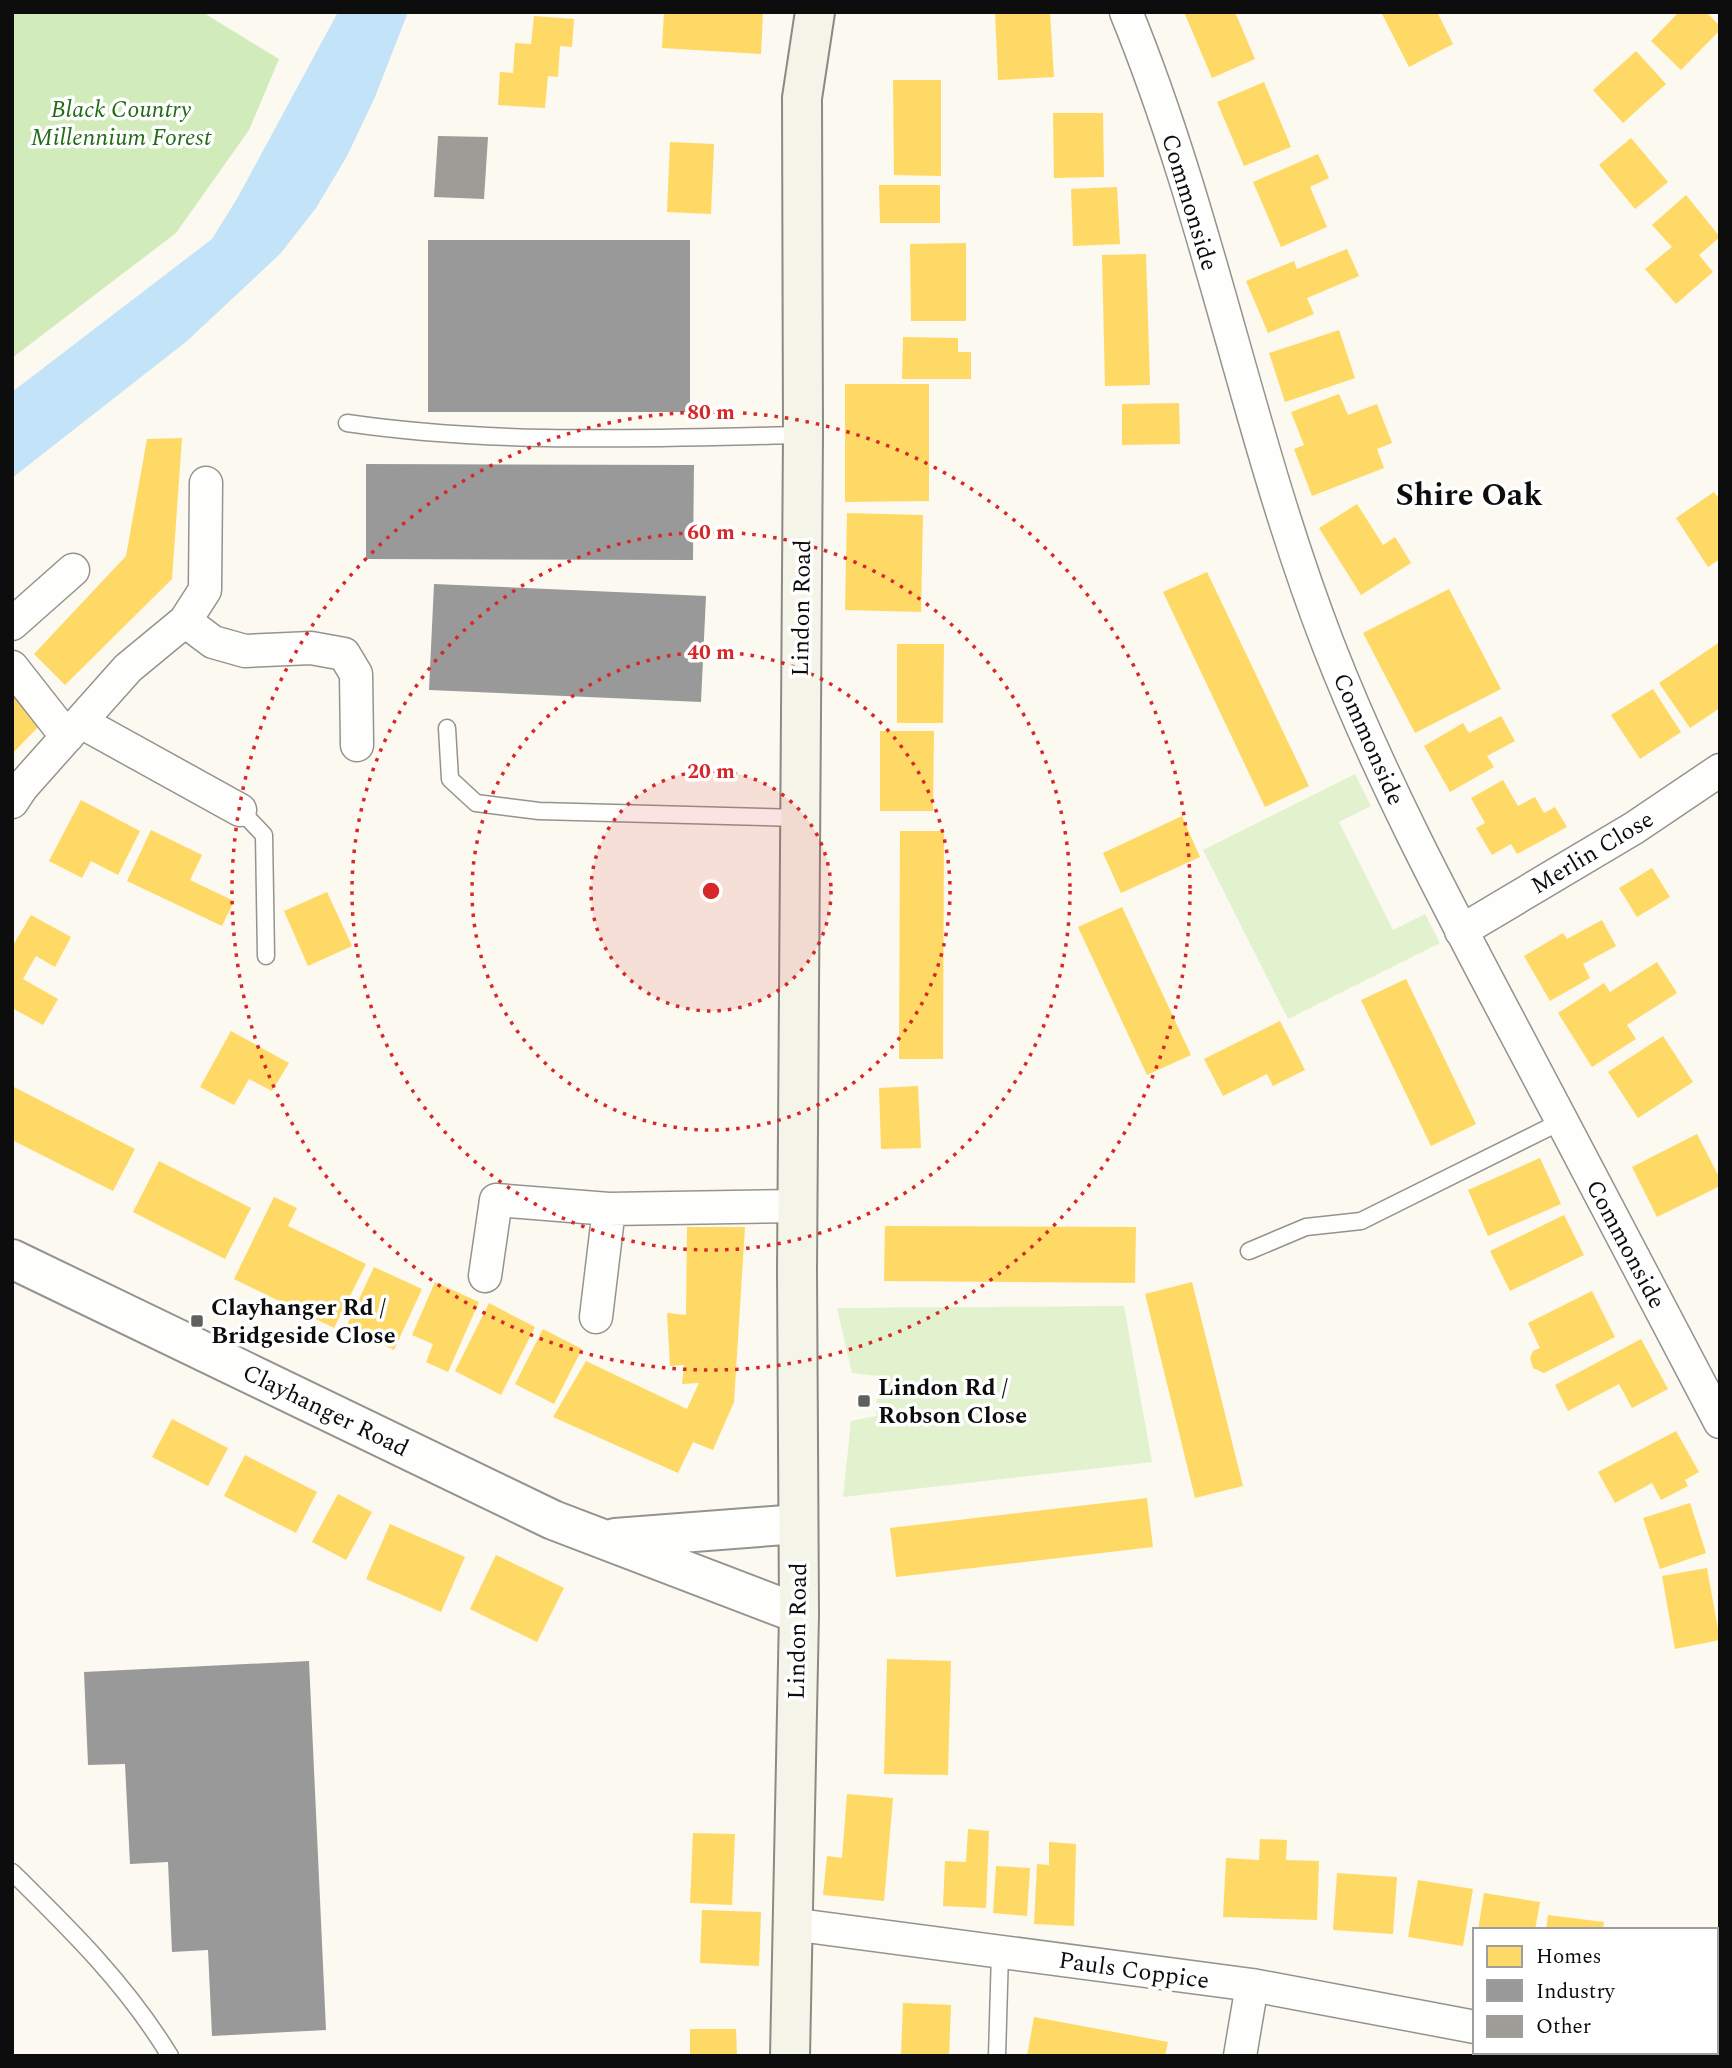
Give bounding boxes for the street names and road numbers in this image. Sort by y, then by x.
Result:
street label: Commonside [1151,129,1227,275]
street label: Lindon Road [783,539,821,677]
street label: Commonside [1323,667,1413,811]
street label: Merlin Close [1524,802,1661,904]
street label: Commonside [1576,1174,1674,1315]
street label: Clayhanger Road [236,1355,415,1467]
street label: Lindon Road [779,1562,817,1700]
street label: Pauls Coppice [1056,1943,1211,1999]

